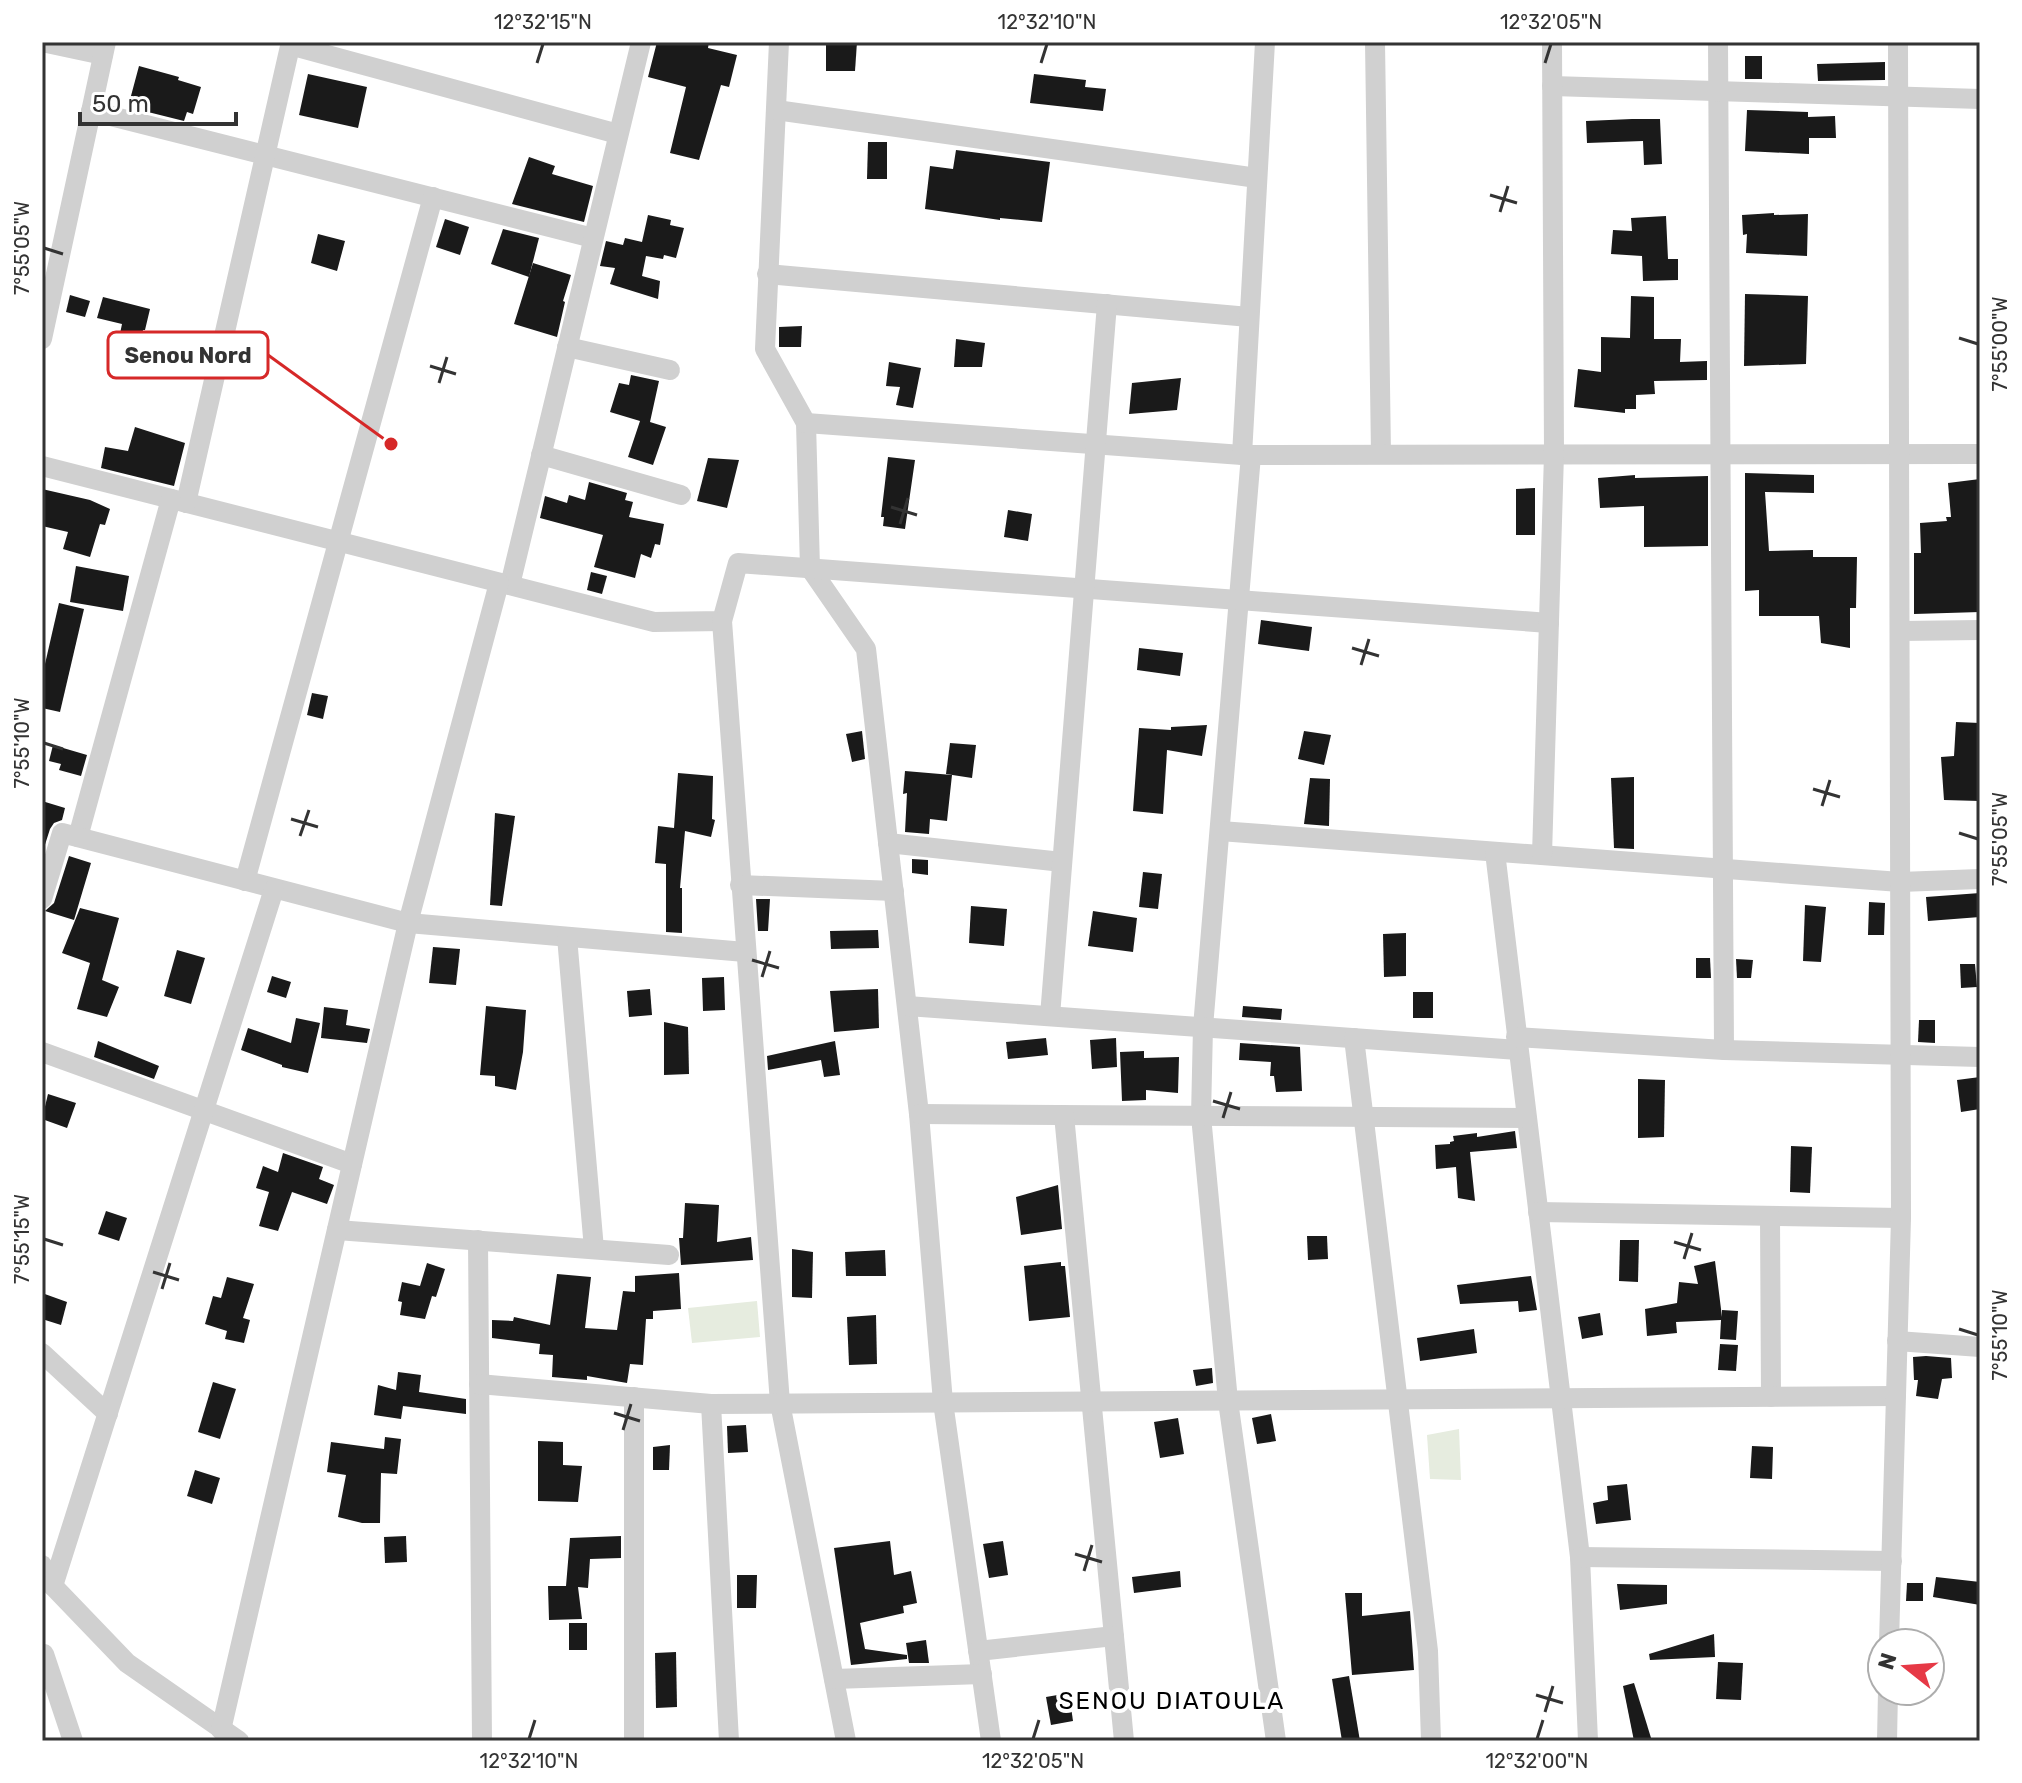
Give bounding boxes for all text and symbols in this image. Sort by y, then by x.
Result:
text: 12°32'15"N [494,10,592,34]
text: 12°32'10"N [998,10,1096,34]
text: 12°32'05"N [1500,10,1602,34]
scale bar [80,76,236,126]
text: 50 m [92,90,149,118]
text: 7°55'05"W [10,201,34,295]
text: 7°55'00"W [1988,296,2012,392]
callout: Senou Nord [108,332,268,378]
text: Senou Nord [124,342,252,369]
text: 7°55'10"W [10,698,34,788]
text: 7°55'05"W [1988,792,2012,886]
text: 7°55'15"W [10,1194,34,1284]
text: 7°55'10"W [1988,1290,2012,1380]
north arrow [1866,1627,1946,1707]
text: N [1872,1650,1903,1673]
district label: SENOU DIATOULA [1059,1687,1285,1715]
text: 12°32'10"N [480,1749,578,1773]
text: 12°32'05"N [982,1749,1084,1773]
text: 12°32'00"N [1486,1749,1588,1773]

